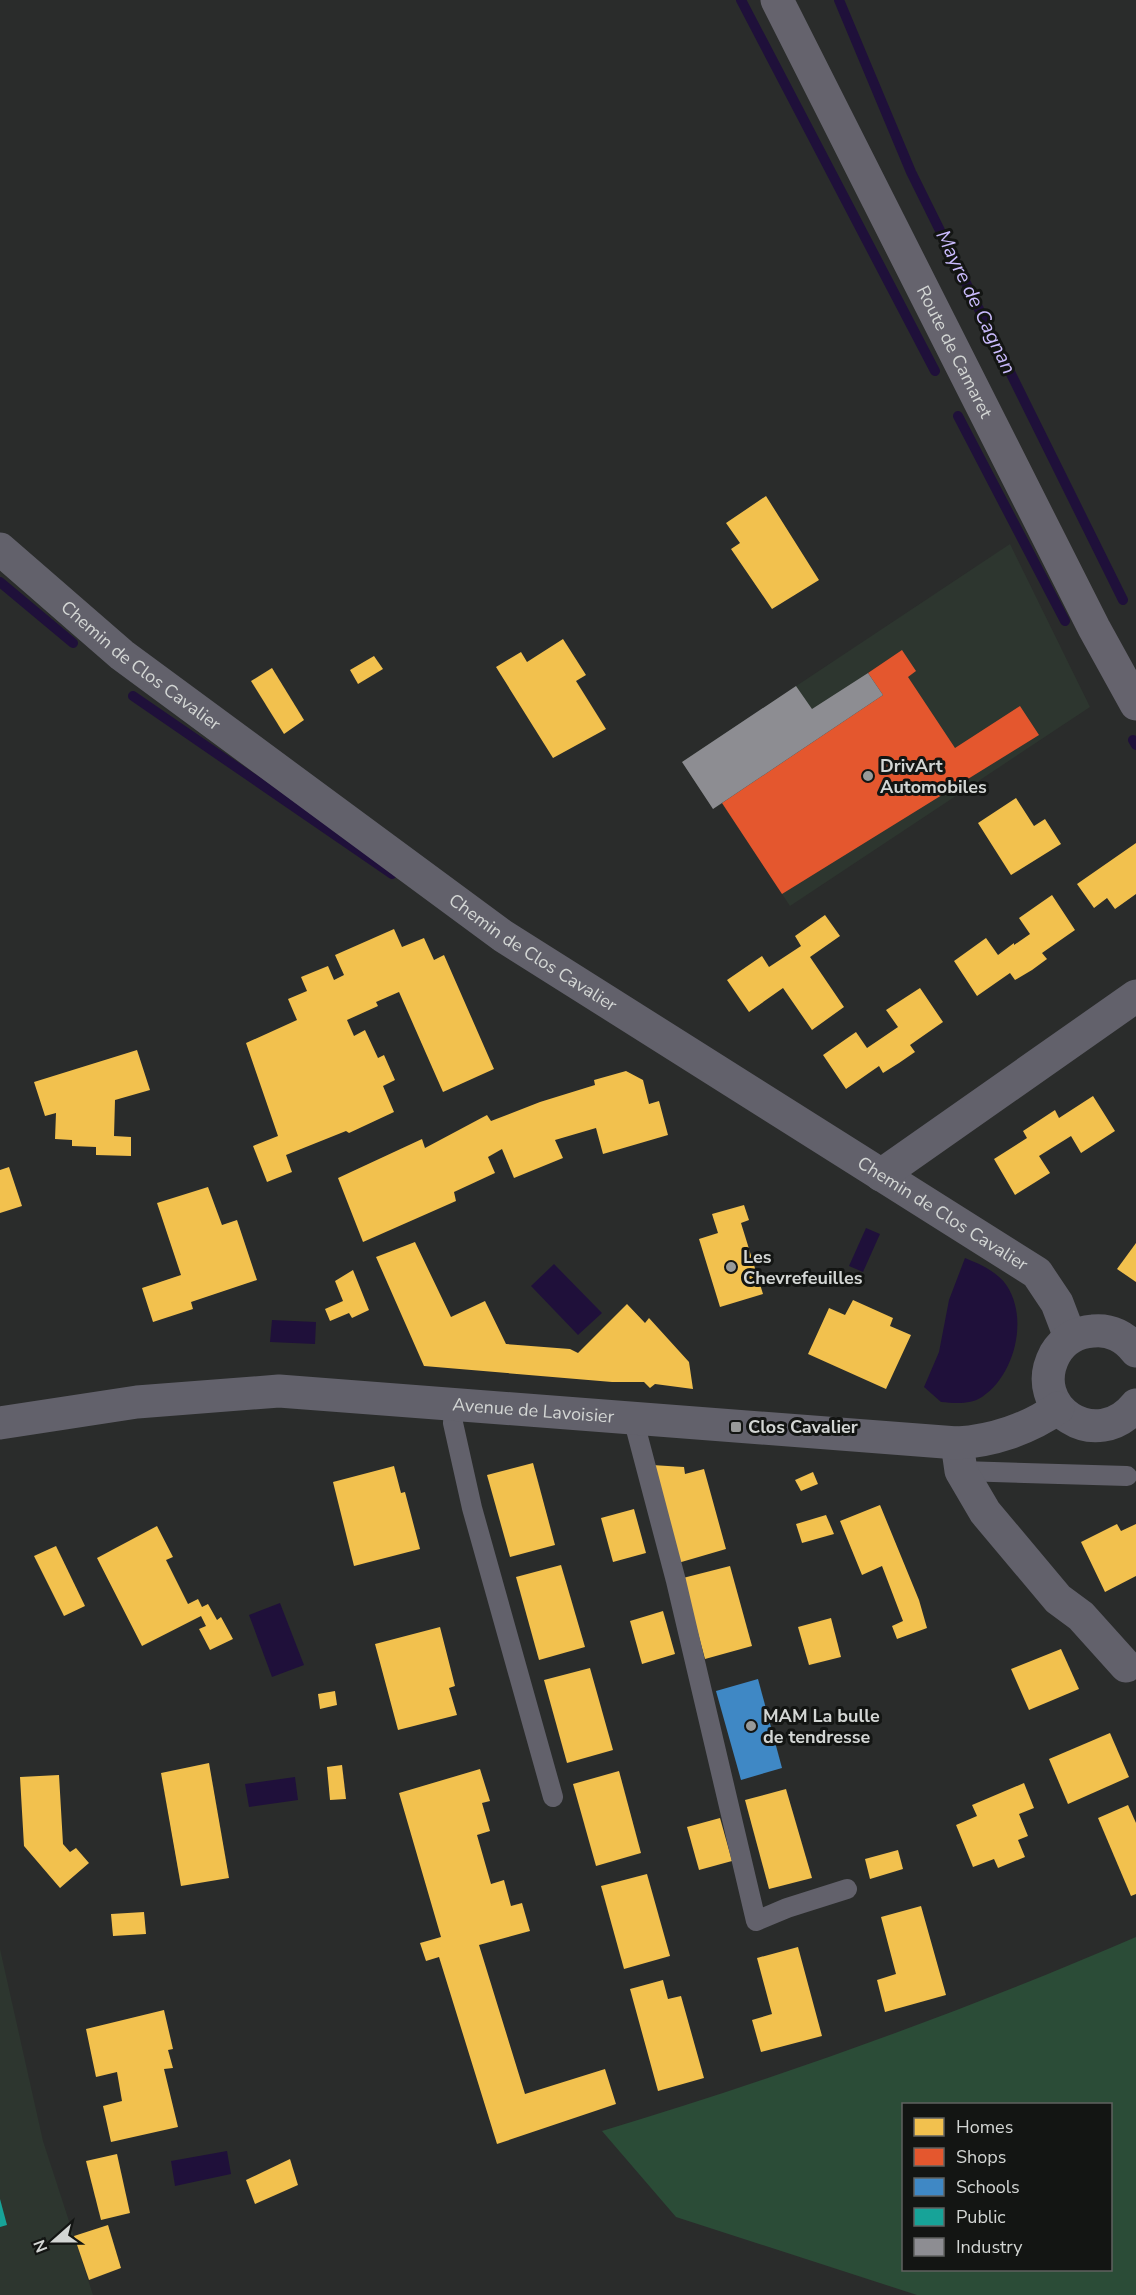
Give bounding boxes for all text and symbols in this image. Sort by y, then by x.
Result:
water label: Mayre de Cagnan [929,226,1023,378]
street label: Route de Camaret [911,281,998,423]
street label: Chemin de Clos Cavalier [56,595,226,736]
place label: DrivArt Automobiles [880,754,987,799]
marker: DrivArt Automobiles [861,769,875,783]
street label: Chemin de Clos Cavalier [444,888,622,1017]
street label: Chemin de Clos Cavalier [853,1151,1033,1277]
place label: Les Chevrefeuilles [743,1245,863,1290]
marker: Les Chevrefeuilles [724,1260,738,1274]
street label: Avenue de Lavoisier [451,1392,616,1429]
place label: Clos Cavalier [748,1415,858,1439]
marker: Clos Cavalier [729,1420,743,1434]
place label: MAM La bulle de tendresse [763,1704,880,1749]
marker: MAM La bulle de tendresse [744,1719,758,1733]
legend [902,2103,1112,2271]
text: Homes [956,2115,1013,2139]
text: Shops [956,2145,1006,2169]
text: Schools [956,2175,1020,2199]
text: Public [956,2205,1006,2229]
north arrow [24,2211,84,2271]
text: Industry [956,2235,1023,2259]
text: N [29,2236,53,2256]

